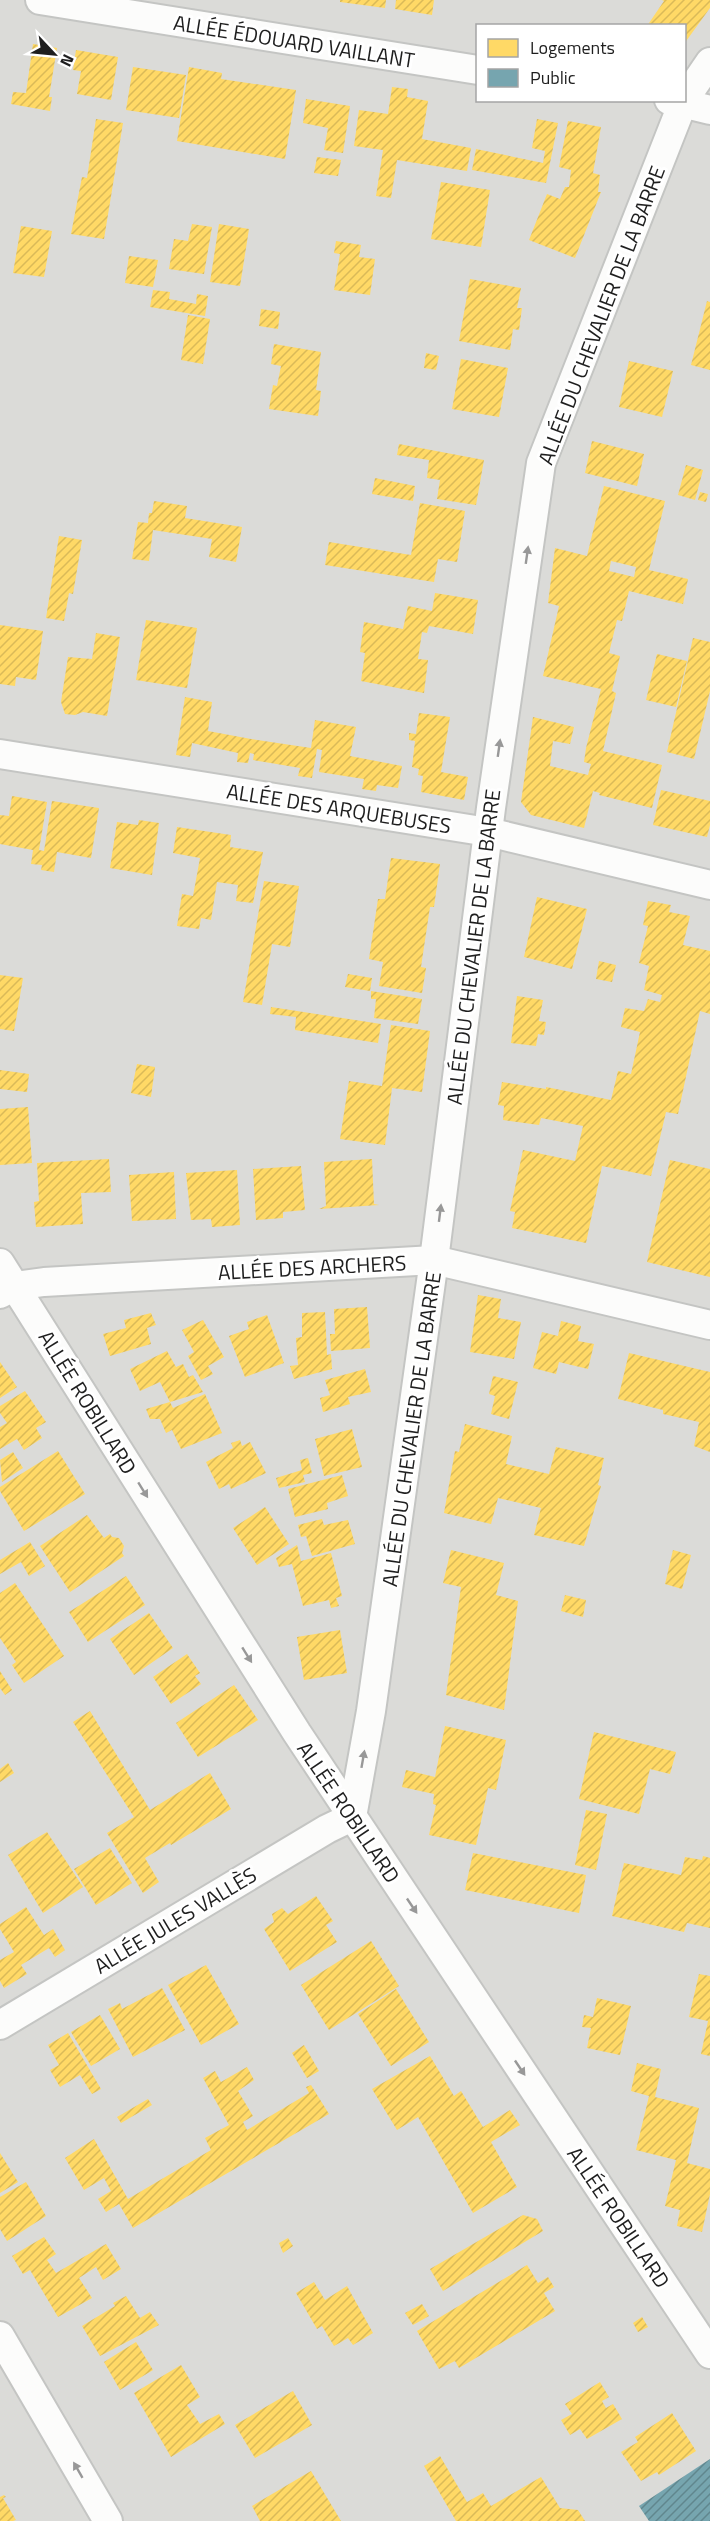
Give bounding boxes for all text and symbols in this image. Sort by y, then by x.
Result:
street label: ALLÉE ÉDOUARD VAILLANT [171,6,417,76]
north arrow [24,24,84,84]
legend [476,24,686,102]
text: Logements [530,34,615,61]
text: N [54,50,81,71]
text: Public [530,64,576,91]
street label: ALLÉE DU CHEVALIER DE LA BARRE [529,161,673,469]
one-way arrow [522,546,531,565]
one-way arrow [495,739,504,758]
street label: ALLÉE DES ARQUEBUSES [224,774,454,842]
street label: ALLÉE DU CHEVALIER DE LA BARRE [438,787,508,1107]
one-way arrow [435,1203,444,1222]
street label: ALLÉE DES ARCHERS [217,1246,407,1288]
street label: ALLÉE DU CHEVALIER DE LA BARRE [373,1270,449,1588]
street label: ALLÉE ROBILLARD [31,1324,145,1480]
one-way arrow [138,1482,149,1498]
one-way arrow [242,1647,253,1663]
street label: ALLÉE ROBILLARD [290,1735,408,1889]
one-way arrow [358,1750,367,1769]
street label: ALLÉE JULES VALLÈS [88,1859,262,1981]
one-way arrow [406,1898,417,1914]
one-way arrow [514,2060,525,2076]
street label: ALLÉE ROBILLARD [560,2140,678,2294]
one-way arrow [73,2462,83,2479]

